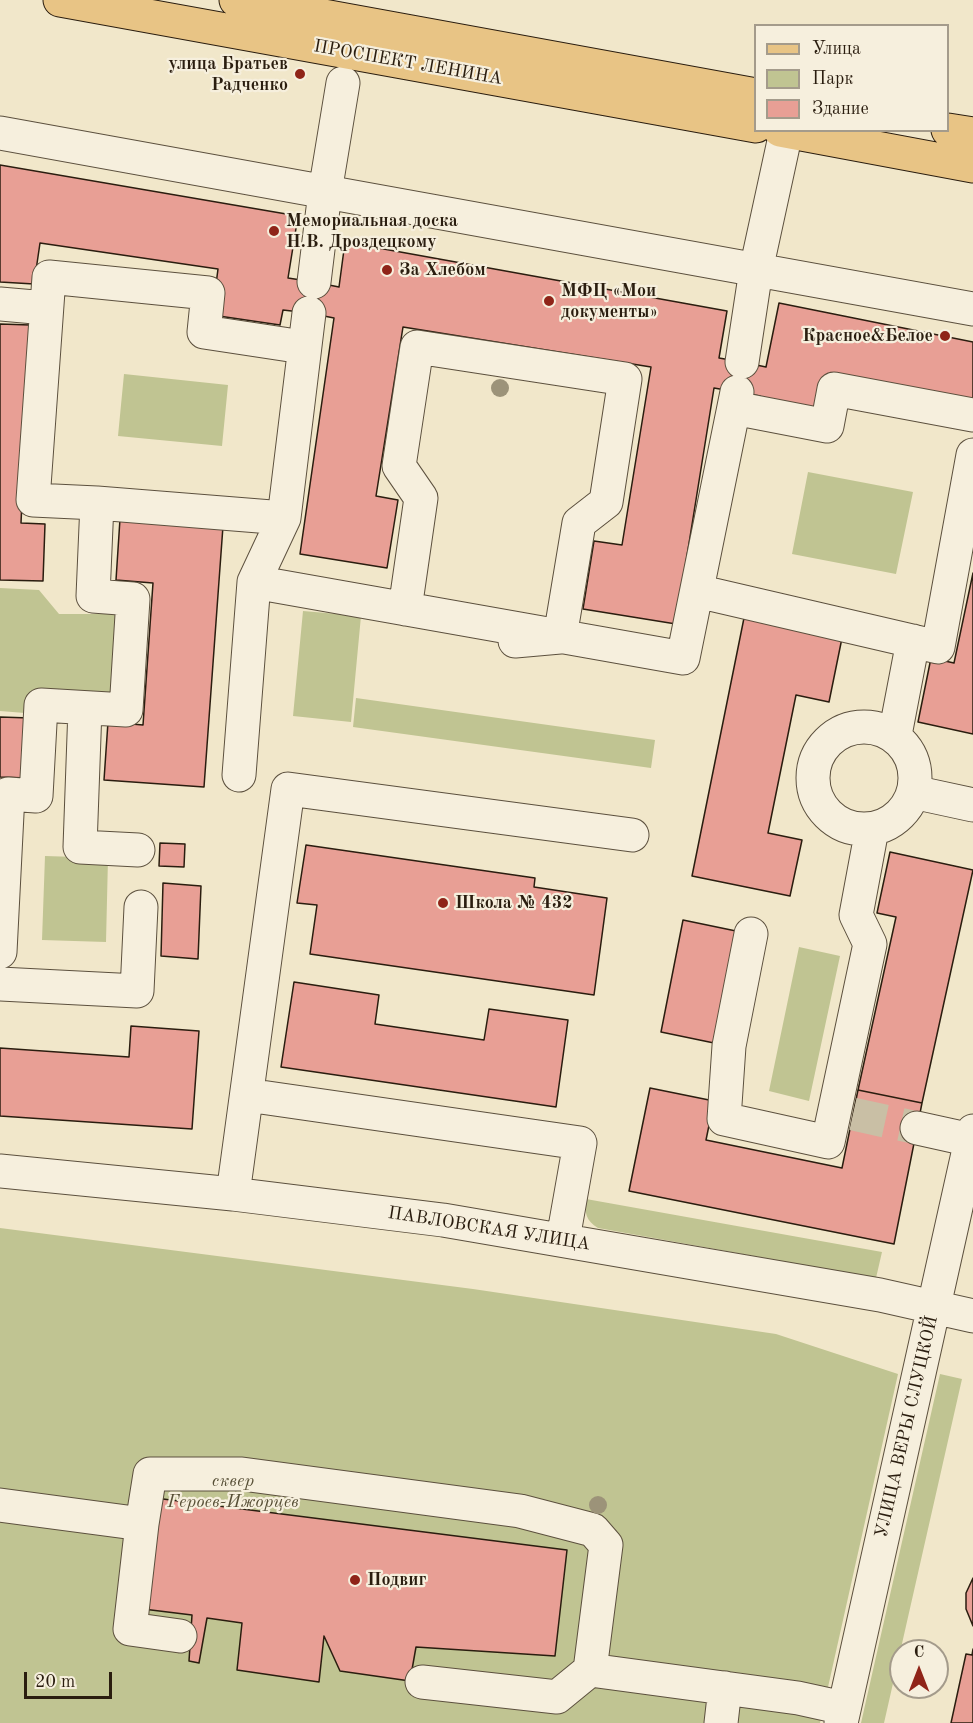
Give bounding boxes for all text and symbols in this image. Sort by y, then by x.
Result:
legend [754,24,949,132]
street label: ПРОСПЕКТ ЛЕНИНА [312,36,504,90]
text: Улица [812,40,861,58]
place label: улица Братьев Радченко [169,53,288,96]
marker: улица Братьев Радченко [293,67,307,81]
text: Парк [812,70,853,88]
text: Здание [812,100,869,118]
place label: Мемориальная доска Н.В. Дроздецкому [286,210,458,252]
marker: Мемориальная доска Н.В. Дроздецкому [267,224,281,238]
place label: За Хлебом [399,259,486,281]
marker: За Хлебом [380,263,394,277]
place label: МФЦ «Мои документы» [561,280,658,322]
marker: МФЦ «Мои документы» [542,294,556,308]
place label: Красное&Белое [802,325,933,347]
marker: Красное&Белое [938,329,952,343]
place label: Школа № 432 [455,892,573,914]
marker: Школа № 432 [436,896,450,910]
street label: ПАВЛОВСКАЯ УЛИЦА [386,1202,592,1256]
street label: УЛИЦА ВЕРЫ СЛУЦКОЙ [871,1314,943,1540]
park label: сквер Героев-Ижорцев [167,1470,299,1512]
place label: Подвиг [367,1569,427,1591]
marker: Подвиг [348,1573,362,1587]
north arrow [889,1639,949,1699]
text: С [914,1645,924,1661]
scale bar [27,1660,116,1698]
text: 20 m [35,1673,75,1691]

